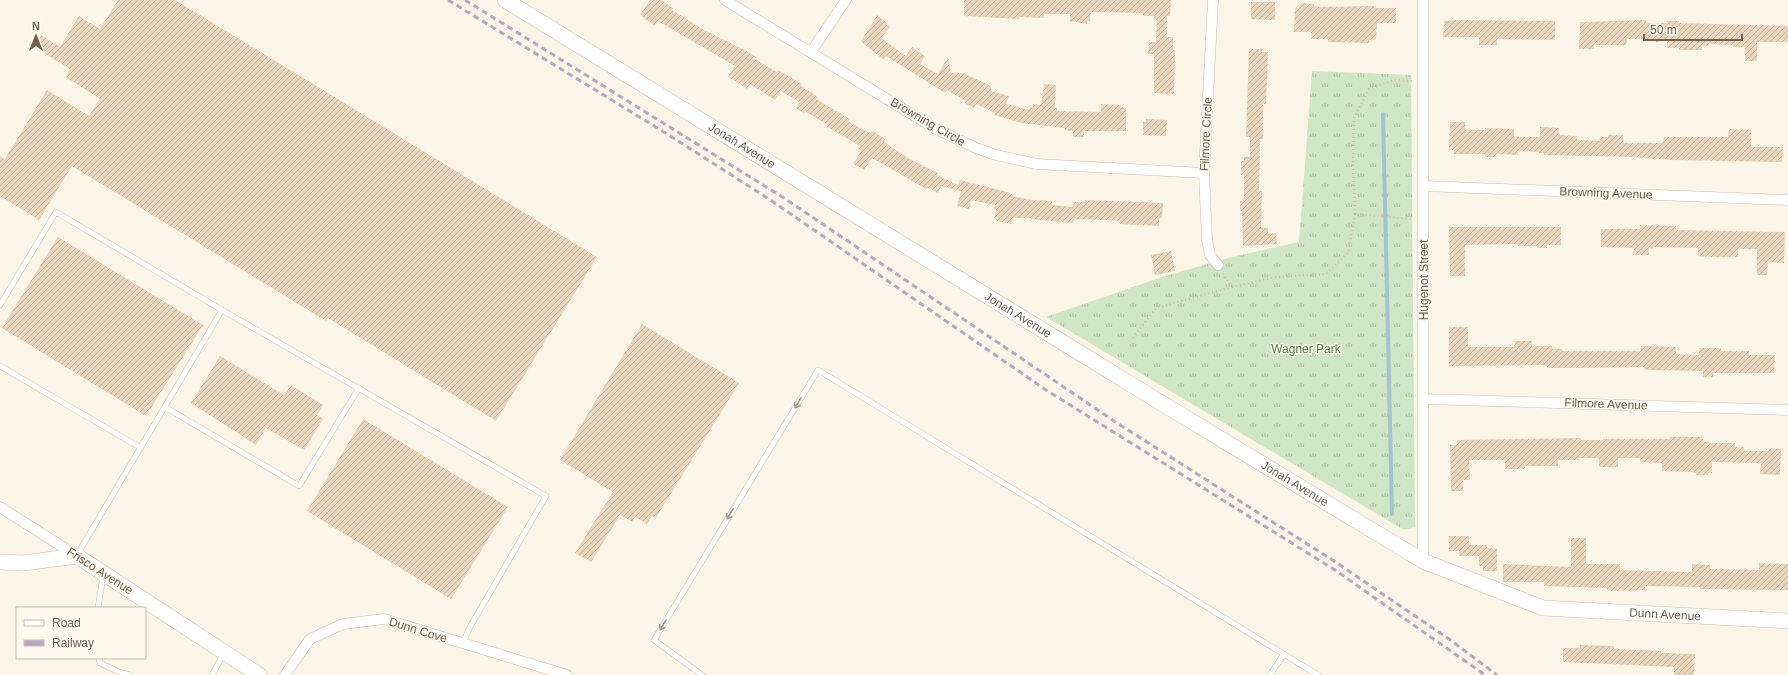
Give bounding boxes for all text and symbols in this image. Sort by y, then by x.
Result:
north arrow [16,16,56,56]
scale bar [1644,16,1742,42]
text: N [32,20,40,32]
text: 50 m [1650,23,1677,37]
street label: Browning Circle [888,95,968,149]
street label: Filmore Circle [1197,96,1215,171]
street label: Jonah Avenue [706,120,778,171]
street label: Browning Avenue [1559,184,1653,202]
street label: Hugenot Street [1417,239,1431,320]
street label: Jonah Avenue [982,289,1054,341]
park label: Wagner Park [1271,342,1342,356]
street label: Filmore Avenue [1564,396,1648,412]
one-way arrow [793,397,801,409]
street label: Jonah Avenue [1259,458,1331,509]
one-way arrow [726,508,734,519]
street label: Frisco Avenue [64,544,136,598]
street label: Dunn Avenue [1629,606,1702,623]
legend [16,607,146,659]
street label: Dunn Cove [387,615,449,646]
text: Road [52,616,81,630]
one-way arrow [658,619,666,631]
text: Railway [52,636,94,650]

